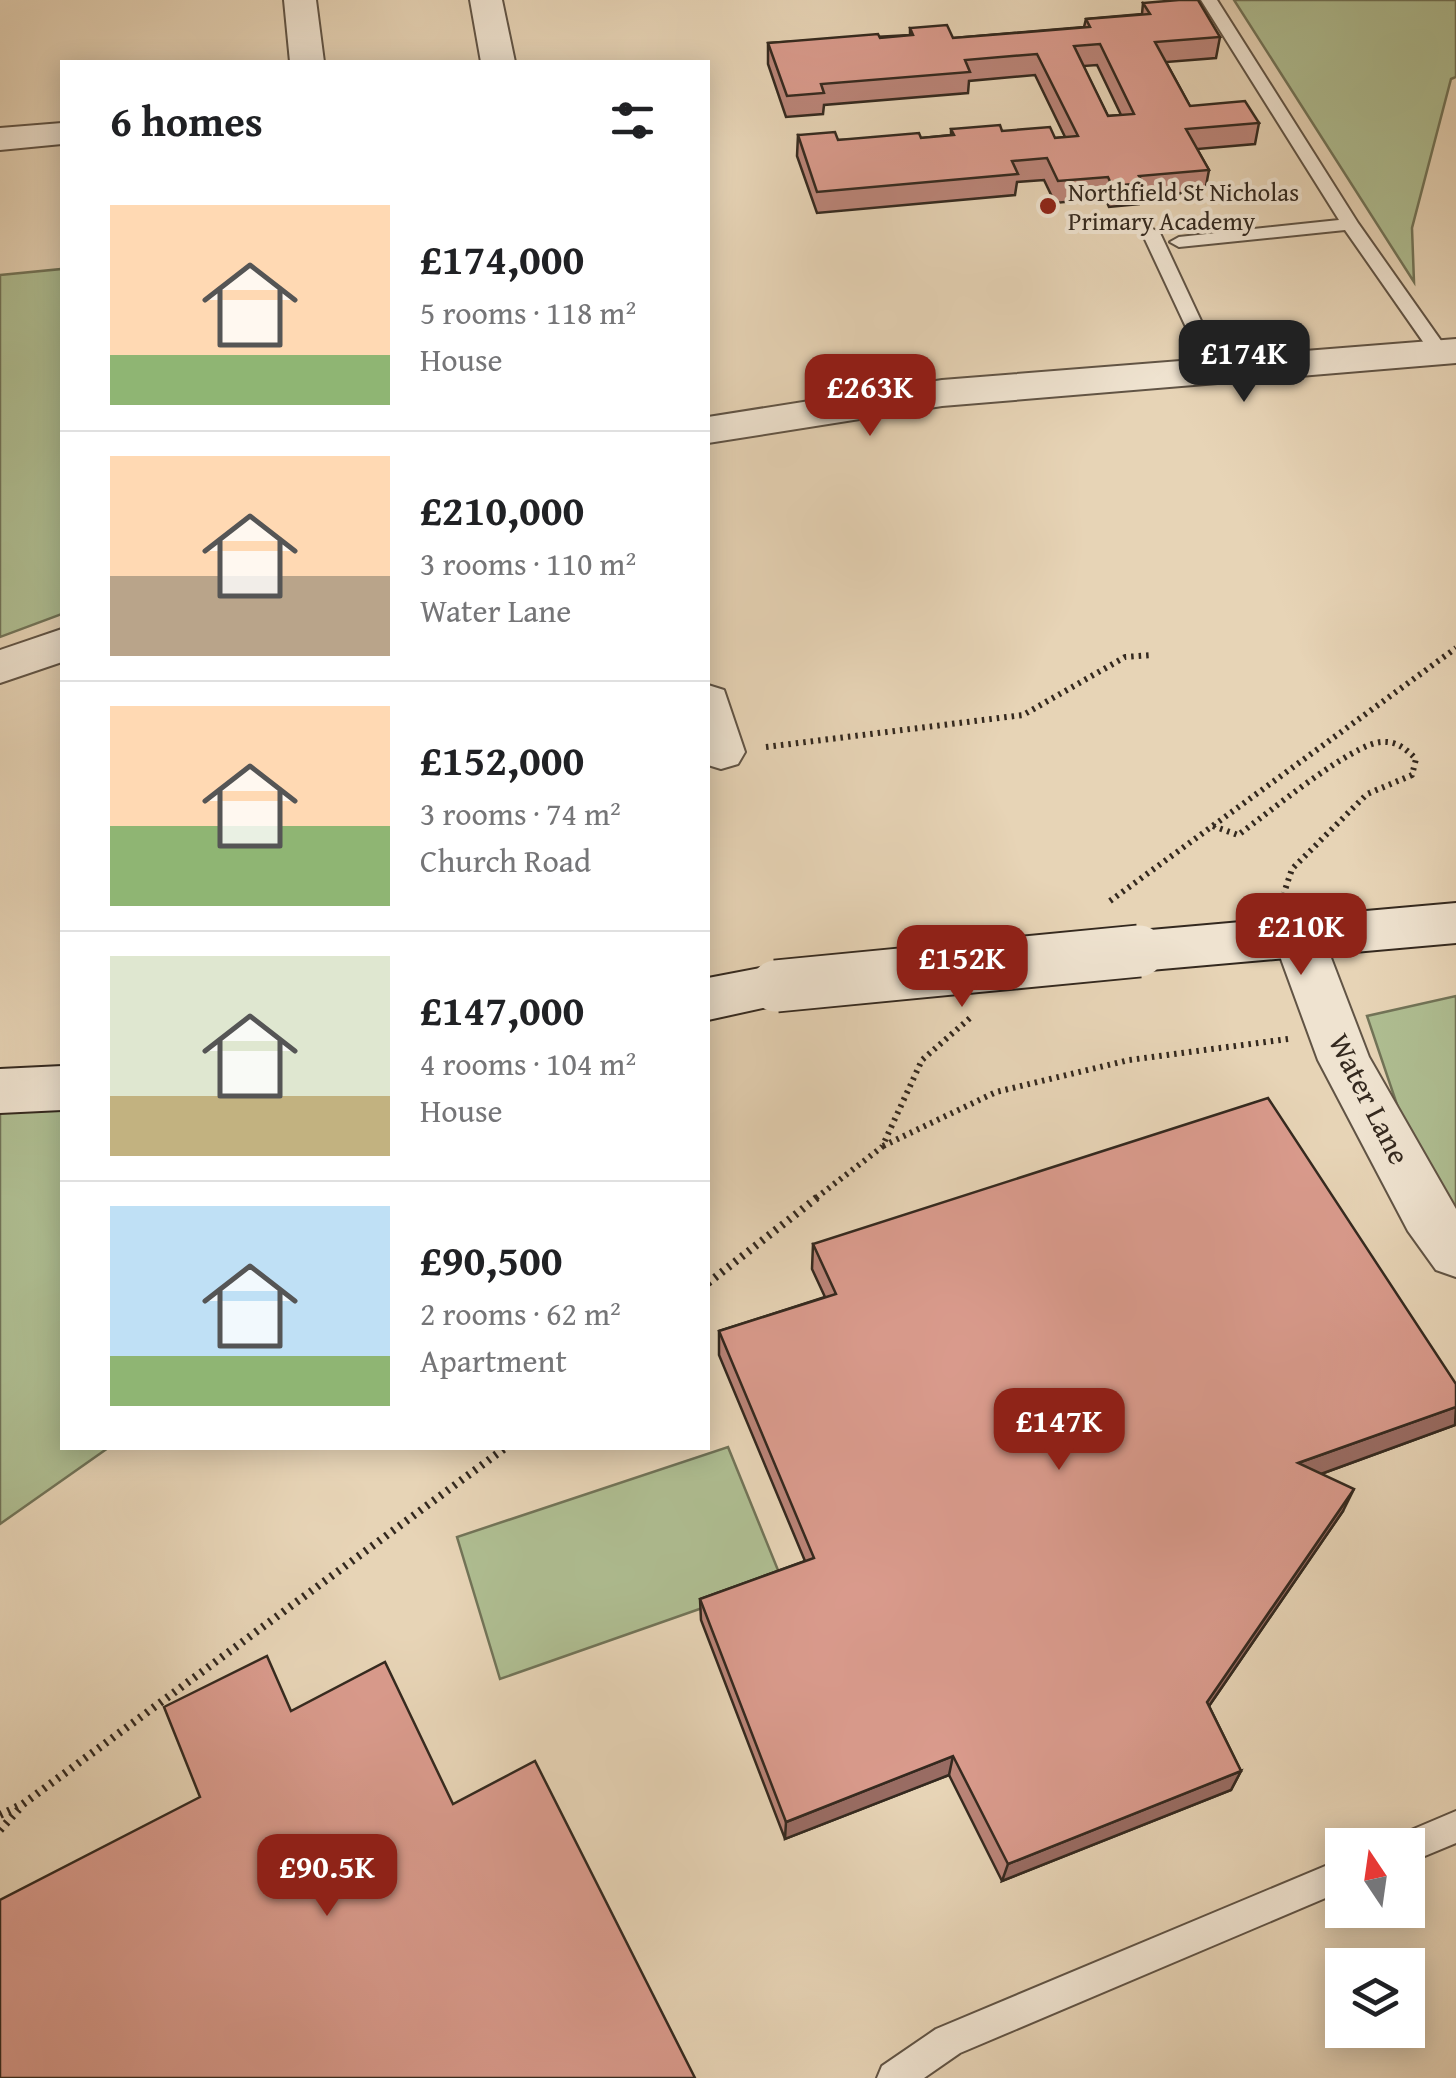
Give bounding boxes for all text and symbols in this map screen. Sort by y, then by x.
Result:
text: 6 homes [110,90,263,151]
icon: filters [605,93,660,148]
place label: Northfield St Nicholas Primary Academy [1068,174,1299,239]
marker: Northfield St Nicholas Primary Academy [1037,195,1059,217]
text: £174,000 [420,228,584,289]
icon: home [190,245,310,365]
text: 5 rooms · 118 m² [420,289,636,336]
pin: £174K [1174,320,1314,405]
text: £174K [1201,329,1287,376]
text: House [420,336,503,383]
pin: £263K [800,354,940,439]
text: £263K [827,363,913,410]
text: £210,000 [420,479,584,540]
icon: home [190,496,310,616]
text: 3 rooms · 110 m² [420,540,636,587]
text: Water Lane [420,587,571,634]
text: £152,000 [420,729,584,790]
icon: home [190,746,310,866]
text: 3 rooms · 74 m² [420,790,621,837]
text: Church Road [420,837,591,884]
pin: £210K [1231,893,1371,978]
text: £210K [1258,902,1344,949]
pin: £152K [892,925,1032,1010]
text: £152K [919,934,1005,981]
text: £147,000 [420,979,584,1040]
icon: home [190,996,310,1116]
street label: Water Lane [1318,1025,1422,1172]
text: 4 rooms · 104 m² [420,1040,636,1087]
text: House [420,1087,503,1134]
text: £90,500 [420,1229,562,1290]
icon: home [190,1246,310,1366]
text: 2 rooms · 62 m² [420,1290,621,1337]
text: Apartment [420,1337,567,1384]
pin: £147K [989,1388,1129,1473]
text: £147K [1016,1397,1102,1444]
north arrow [1325,1828,1425,1928]
map controls [1325,1828,1425,2048]
pin: £90.5K [246,1834,408,1919]
text: £90.5K [279,1843,375,1890]
button: layers [1325,1948,1425,2048]

